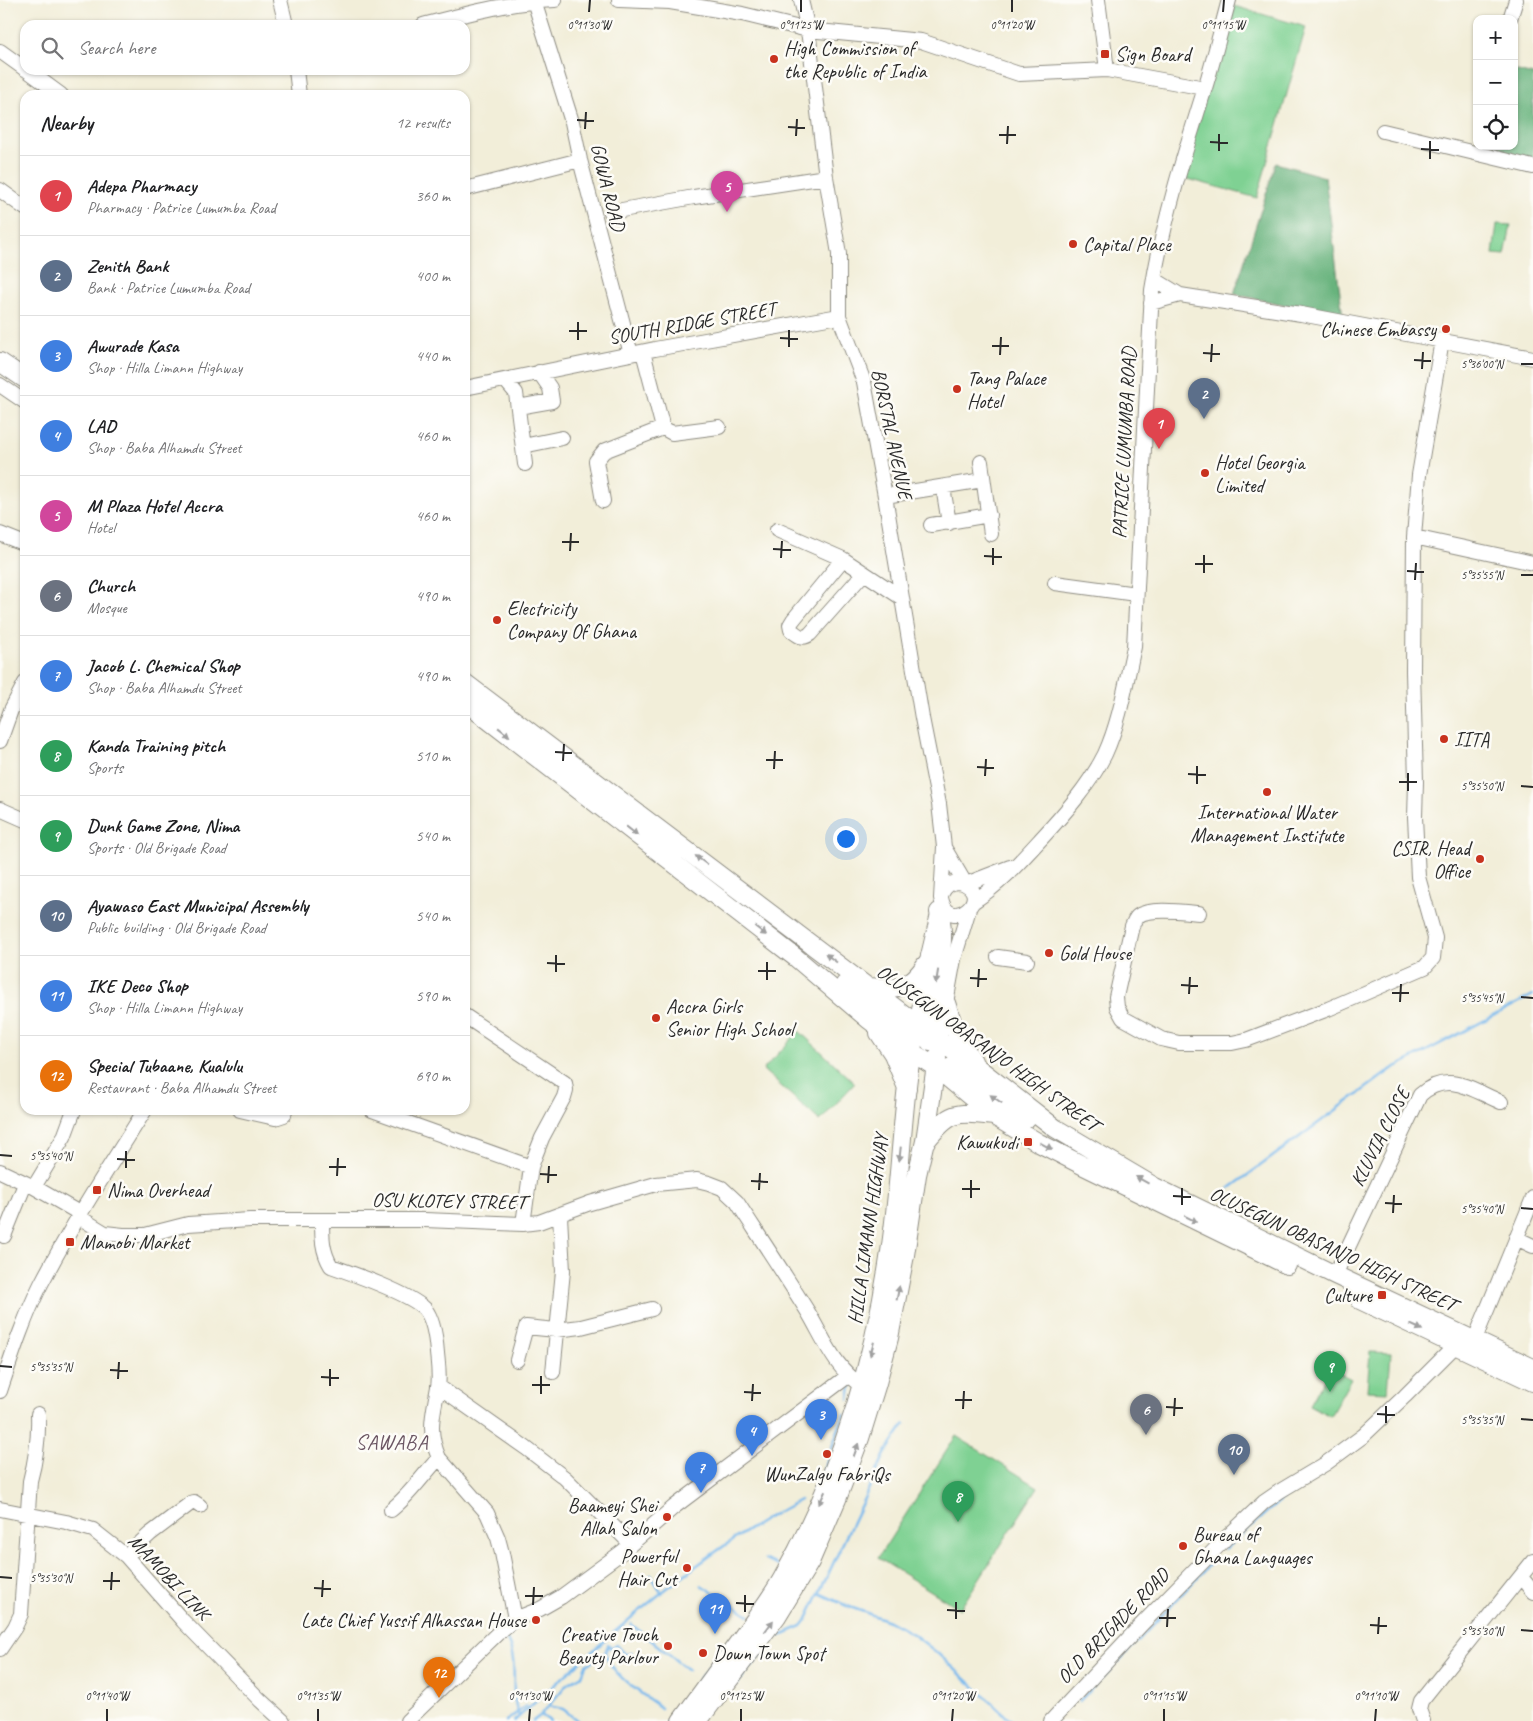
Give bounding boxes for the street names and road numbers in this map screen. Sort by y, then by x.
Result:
street label: GOWA ROAD [585,141,631,235]
street label: SOUTH RIDGE STREET [606,295,781,350]
street label: PATRICE LUMUMBA ROAD [1107,345,1142,539]
street label: BORSTAL AVENUE [866,367,919,504]
street label: OLUSEGUN OBASANJO HIGH STREET [872,959,1108,1140]
street label: KLUVIA CLOSE [1344,1081,1417,1191]
street label: HILLA LIMANN HIGHWAY [842,1129,894,1326]
street label: OLUSEGUN OBASANJO HIGH STREET [1206,1181,1465,1319]
street label: OSU KLOTEY STREET [372,1187,531,1215]
street label: MAMOBI LINK [123,1529,217,1628]
street label: OLD BRIGADE ROAD [1051,1562,1176,1689]

